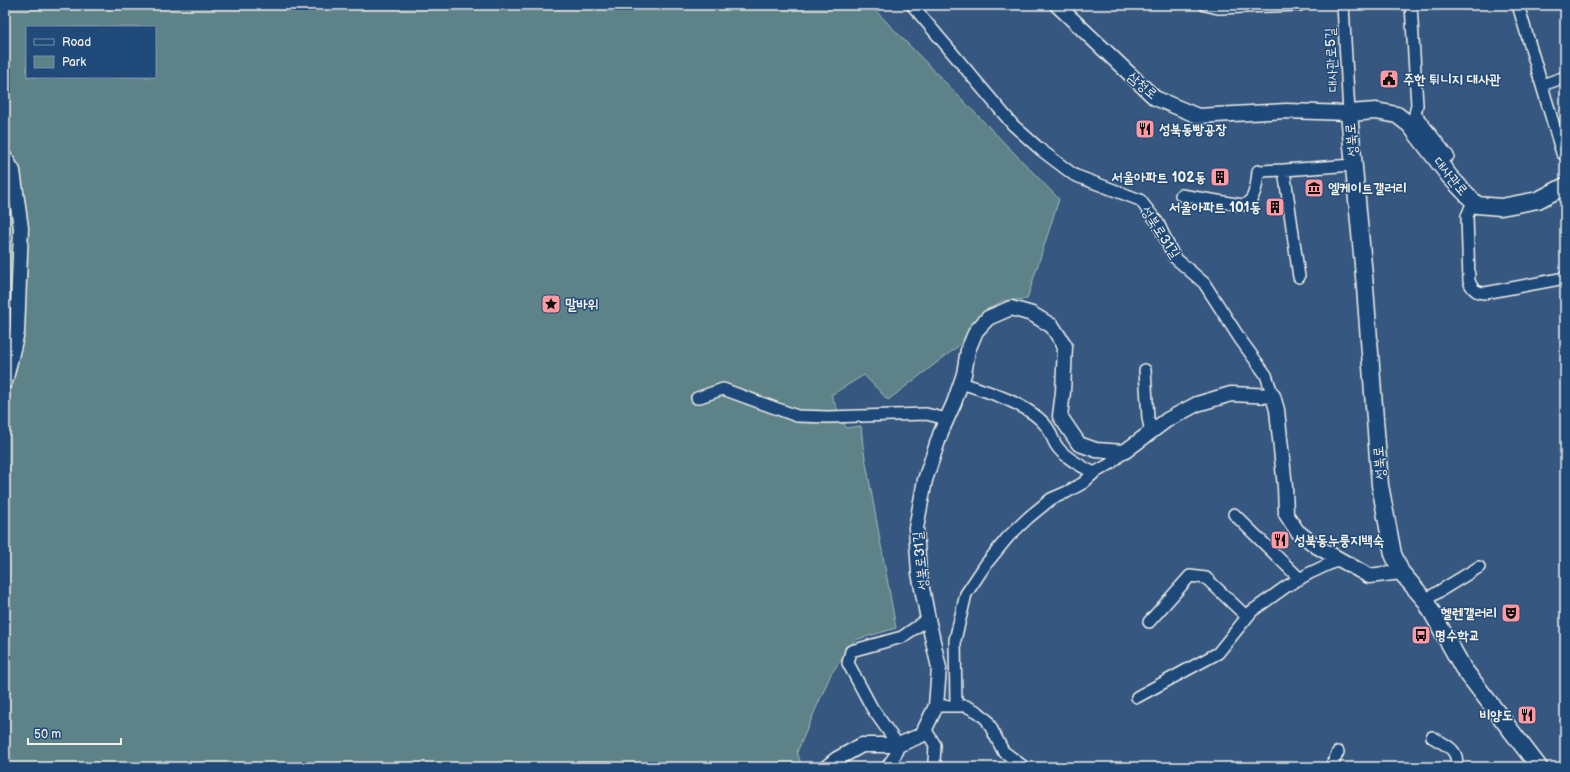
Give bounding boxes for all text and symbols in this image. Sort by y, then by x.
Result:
legend [26,26,156,78]
street label: 대사관로5길 [1321,27,1342,93]
text: Road [62,35,91,50]
text: Park [62,55,86,70]
street label: 삼청로 [1124,68,1161,103]
public building icon: 주한 튀니지 대사관 [1378,68,1400,90]
place label: 주한 튀니지 대사관 [1403,71,1501,88]
restaurant icon: 성북동빵공장 [1134,118,1156,140]
place label: 성북동빵공장 [1159,121,1227,138]
street label: 성북로 [1342,122,1361,158]
street label: 대사관로 [1430,154,1472,199]
building icon: 서울아파트 102동 [1209,166,1231,188]
place label: 서울아파트 102동 [1112,169,1206,186]
museum icon: 엘케이트갤러리 [1303,177,1325,199]
place label: 엘케이트갤러리 [1328,180,1407,197]
building icon: 서울아파트 101동 [1264,196,1286,218]
place label: 서울아파트 101동 [1169,199,1261,216]
street label: 성북로31길 [1137,203,1184,262]
place icon: 말바위 [540,293,562,315]
place label: 말바위 [565,296,599,313]
street label: 성북로 [1370,445,1389,481]
restaurant icon: 성북동누룽지백숙 [1269,529,1291,551]
street label: 성북로31길 [909,530,932,591]
place label: 성북동누룽지백숙 [1294,532,1384,549]
theatre icon: 헬렌갤러리 [1500,602,1522,624]
place label: 헬렌갤러리 [1441,605,1497,622]
bus stop icon: 명수학교 [1410,624,1432,646]
place label: 명수학교 [1435,627,1480,644]
restaurant icon: 비양도 [1516,704,1538,726]
place label: 비양도 [1479,707,1513,724]
scale bar [28,720,121,746]
text: 50 m [34,727,61,742]

